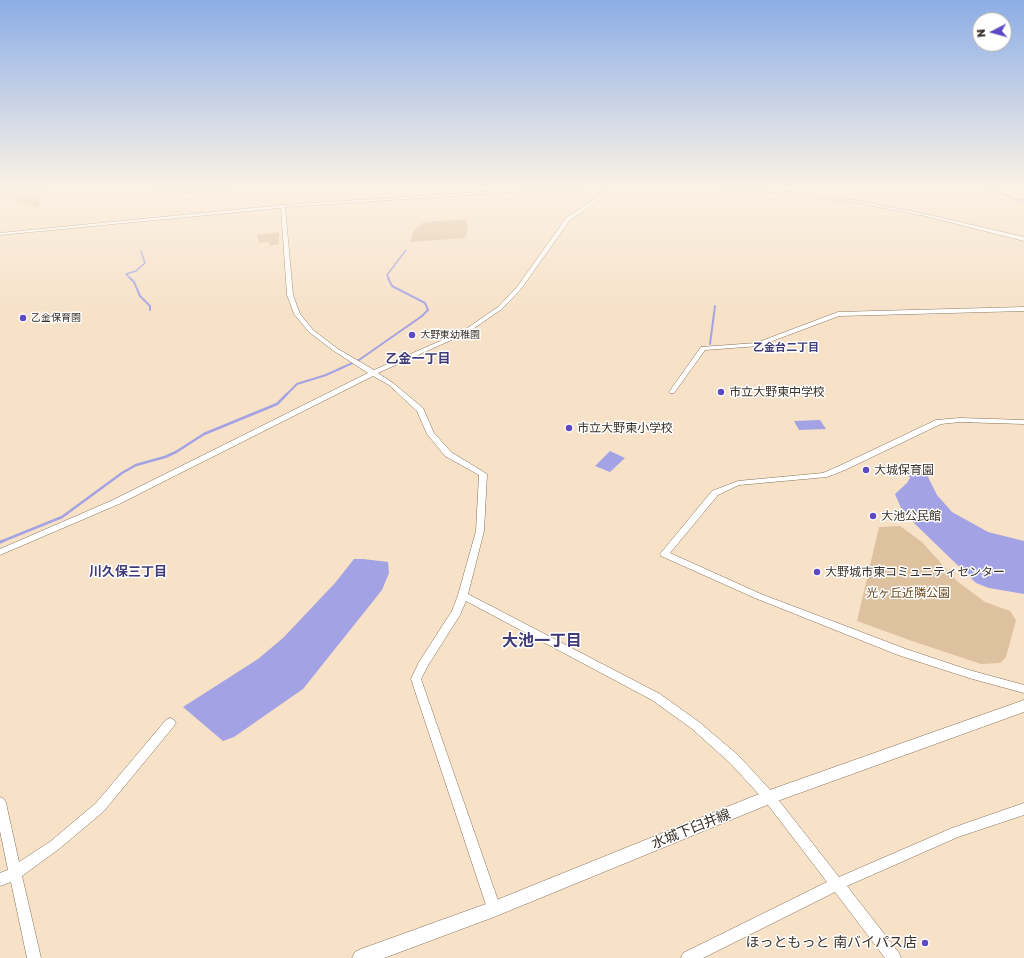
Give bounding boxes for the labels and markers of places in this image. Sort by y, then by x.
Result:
place label: 乙金保育園 [31,312,81,324]
marker: 乙金保育園 [18,313,28,323]
place label: 大野東幼稚園 [420,329,480,341]
marker: 大野東幼稚園 [407,330,417,340]
place label: 市立大野東中学校 [729,385,825,399]
marker: 市立大野東中学校 [716,387,726,397]
place label: 市立大野東小学校 [577,421,673,435]
marker: 市立大野東小学校 [564,423,574,433]
place label: 大城保育園 [874,463,934,477]
marker: 大城保育園 [861,465,871,475]
place label: 大池公民館 [881,509,941,523]
marker: 大池公民館 [868,511,878,521]
place label: 大野城市東コミュニティセンター [825,565,1005,579]
marker: 大野城市東コミュニティセンター [812,567,822,577]
place label: ほっともっと 南バイパス店 [746,935,917,951]
marker: ほっともっと 南バイパス店 [920,938,930,948]

